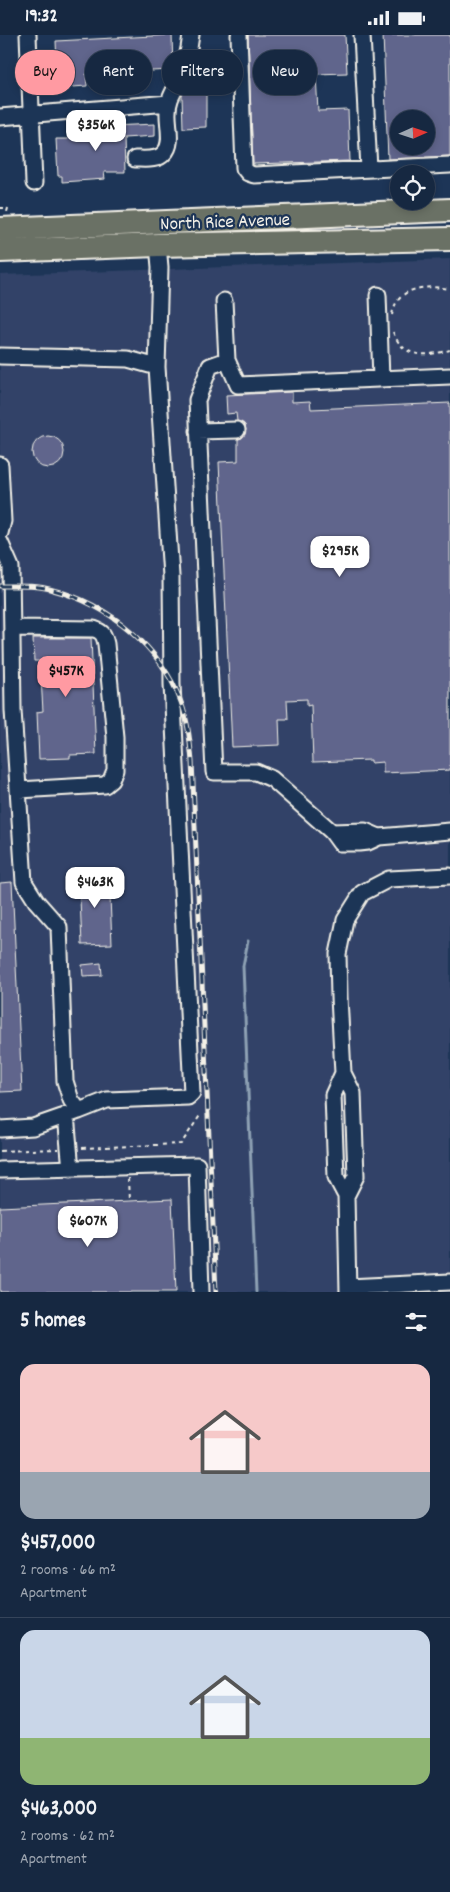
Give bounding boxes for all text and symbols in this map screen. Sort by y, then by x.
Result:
text: 19:32 [25,4,58,31]
chip: Buy [15,50,75,95]
chip: Rent [85,50,152,95]
chip: Filters [162,50,243,95]
chip: New [253,50,317,95]
pin: $356K [61,109,131,152]
north arrow [390,110,435,155]
map controls [390,110,435,210]
text: $356K [77,114,115,137]
button: locate [390,165,435,210]
street label: North Rice Avenue [160,208,291,239]
pin: $295K [305,535,375,578]
text: $295K [321,540,359,563]
pin: $457K [31,655,101,698]
text: $457K [48,660,84,683]
pin: $463K [60,867,130,909]
text: $463K [76,871,114,894]
pin: $607K [53,1205,123,1248]
text: $607K [69,1210,107,1233]
text: 5 homes [20,1307,86,1337]
icon: filters [402,1308,430,1336]
icon: home [180,1397,270,1487]
text: $457,000 [20,1529,95,1559]
text: 2 rooms · 66 m² [20,1559,116,1582]
text: Apartment [20,1582,87,1605]
icon: home [180,1662,270,1752]
text: $463,000 [20,1795,97,1825]
text: 2 rooms · 62 m² [20,1825,115,1848]
text: Apartment [20,1848,87,1871]

